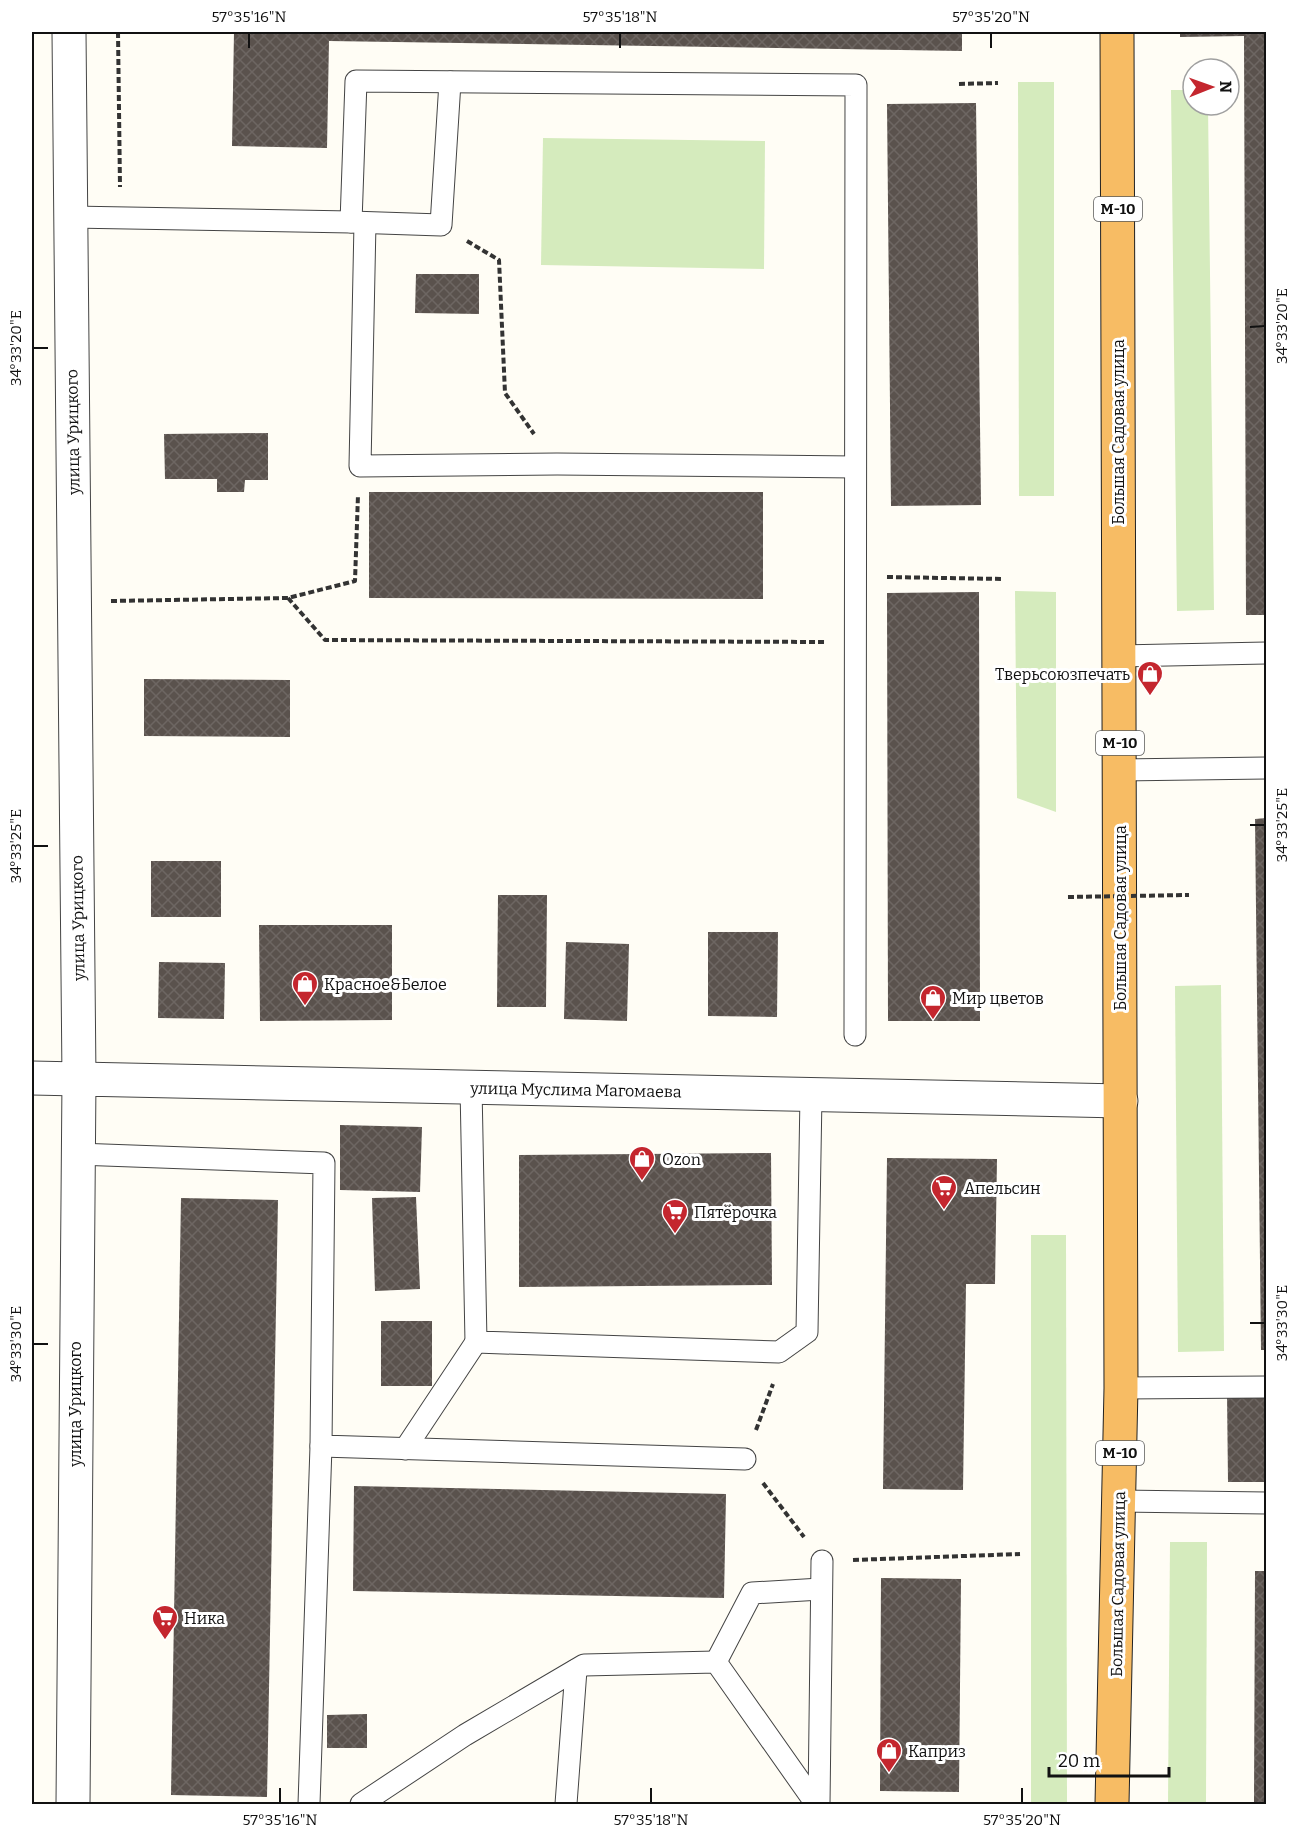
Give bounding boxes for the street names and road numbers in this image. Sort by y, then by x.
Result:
road number: М-10 [1094,197,1142,221]
street label: Большая Садовая улица [1109,339,1128,525]
street label: улица Урицкого [62,369,84,496]
road number: М-10 [1096,731,1144,755]
street label: Большая Садовая улица [1111,825,1130,1011]
street label: улица Урицкого [67,855,89,982]
street label: улица Муслима Магомаева [469,1079,682,1101]
street label: улица Урицкого [66,1341,85,1468]
road number: М-10 [1096,1441,1144,1465]
street label: Большая Садовая улица [1107,1491,1129,1677]

